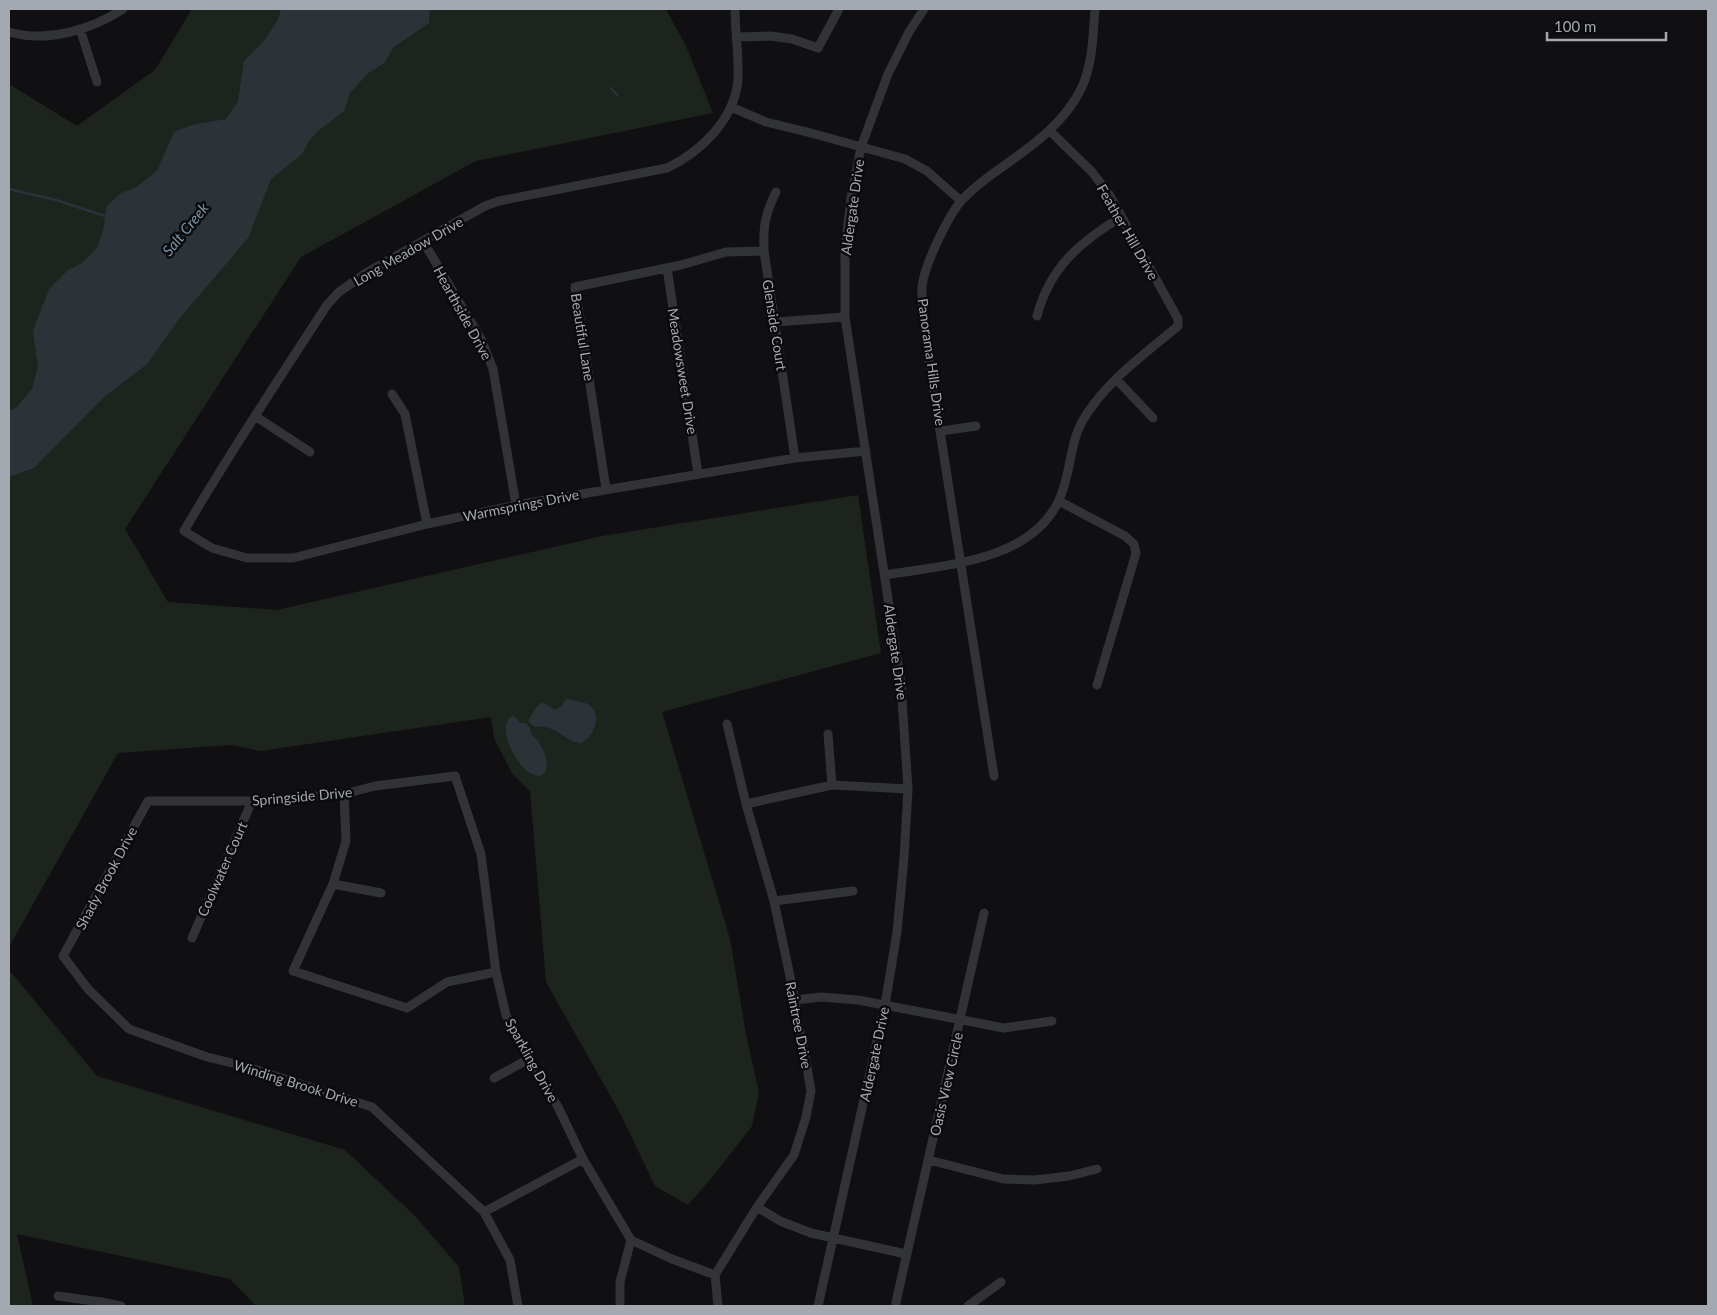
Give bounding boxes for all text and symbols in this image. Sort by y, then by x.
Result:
scale bar [1547,10,1666,42]
text: 100 m [1554,17,1596,35]
street label: Aldergate Drive [837,158,867,256]
street label: Feather Hill Drive [1094,181,1162,283]
water label: Salt Creek [158,198,212,259]
street label: Long Meadow Drive [350,213,466,289]
street label: Hearthside Drive [430,263,496,363]
street label: Glenside Court [759,278,791,372]
street label: Beautiful Lane [568,292,598,382]
street label: Panorama Hills Drive [915,297,949,427]
street label: Meadowsweet Drive [665,307,701,435]
street label: Warmsprings Drive [462,485,580,525]
street label: Aldergate Drive [881,603,911,701]
street label: Springside Drive [251,783,353,809]
street label: Coolwater Court [193,819,251,919]
street label: Shady Brook Drive [72,824,140,932]
street label: Raintree Drive [782,980,816,1070]
street label: Aldergate Drive [856,1005,892,1103]
street label: Sparkling Drive [502,1015,562,1105]
street label: Oasis View Circle [926,1030,966,1138]
street label: Winding Brook Drive [232,1056,360,1110]

